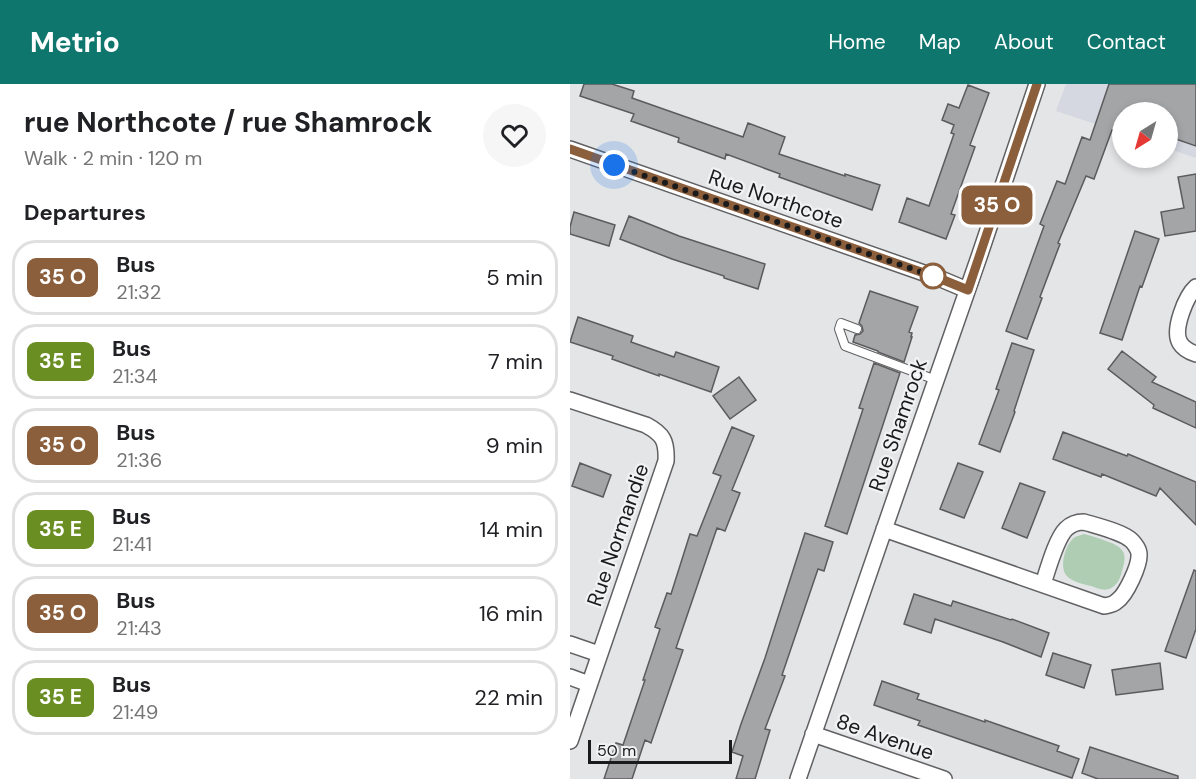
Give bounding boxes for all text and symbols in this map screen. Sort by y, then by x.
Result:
text: Metrio [30,24,120,61]
text: Home [828,28,886,56]
text: Map [919,28,961,56]
text: About [994,28,1054,56]
text: Contact [1087,28,1166,56]
north arrow [1112,102,1178,168]
map controls [1112,102,1178,168]
text: rue Northcote / rue Shamrock [24,104,432,141]
button: heart [483,104,546,167]
text: Walk · 2 min · 120 m [24,145,202,171]
your location [599,150,629,180]
street label: Rue Northcote [705,163,847,235]
line badge: 35 O [955,186,1039,224]
text: 35 O [973,191,1021,219]
text: Departures [24,198,146,227]
text: Bus [116,250,155,279]
text: 35 O [39,263,86,291]
text: 5 min [486,263,543,292]
unlabelled marker [920,263,946,289]
text: 21:32 [116,279,161,305]
text: Bus [112,334,151,363]
text: 35 E [39,347,82,375]
text: 7 min [488,347,543,376]
street label: Rue Shamrock [862,354,934,495]
text: 21:34 [112,363,158,389]
text: Bus [116,418,155,447]
text: 35 O [39,431,86,459]
text: 9 min [486,431,543,460]
text: 21:36 [116,447,162,473]
street label: Rue Normandie [580,460,656,610]
text: Bus [112,502,151,531]
text: 35 E [39,515,82,543]
text: 14 min [479,515,543,544]
text: 21:41 [112,531,152,557]
text: Bus [116,586,155,615]
text: 35 O [39,599,86,627]
text: 16 min [479,599,543,628]
text: 21:43 [116,615,162,641]
text: Bus [112,670,151,699]
text: 35 E [39,683,82,711]
text: 22 min [474,683,543,712]
text: 21:49 [112,699,158,725]
street label: 8e Avenue [832,707,938,767]
scale bar [588,737,732,764]
text: 50 m [597,740,636,761]

